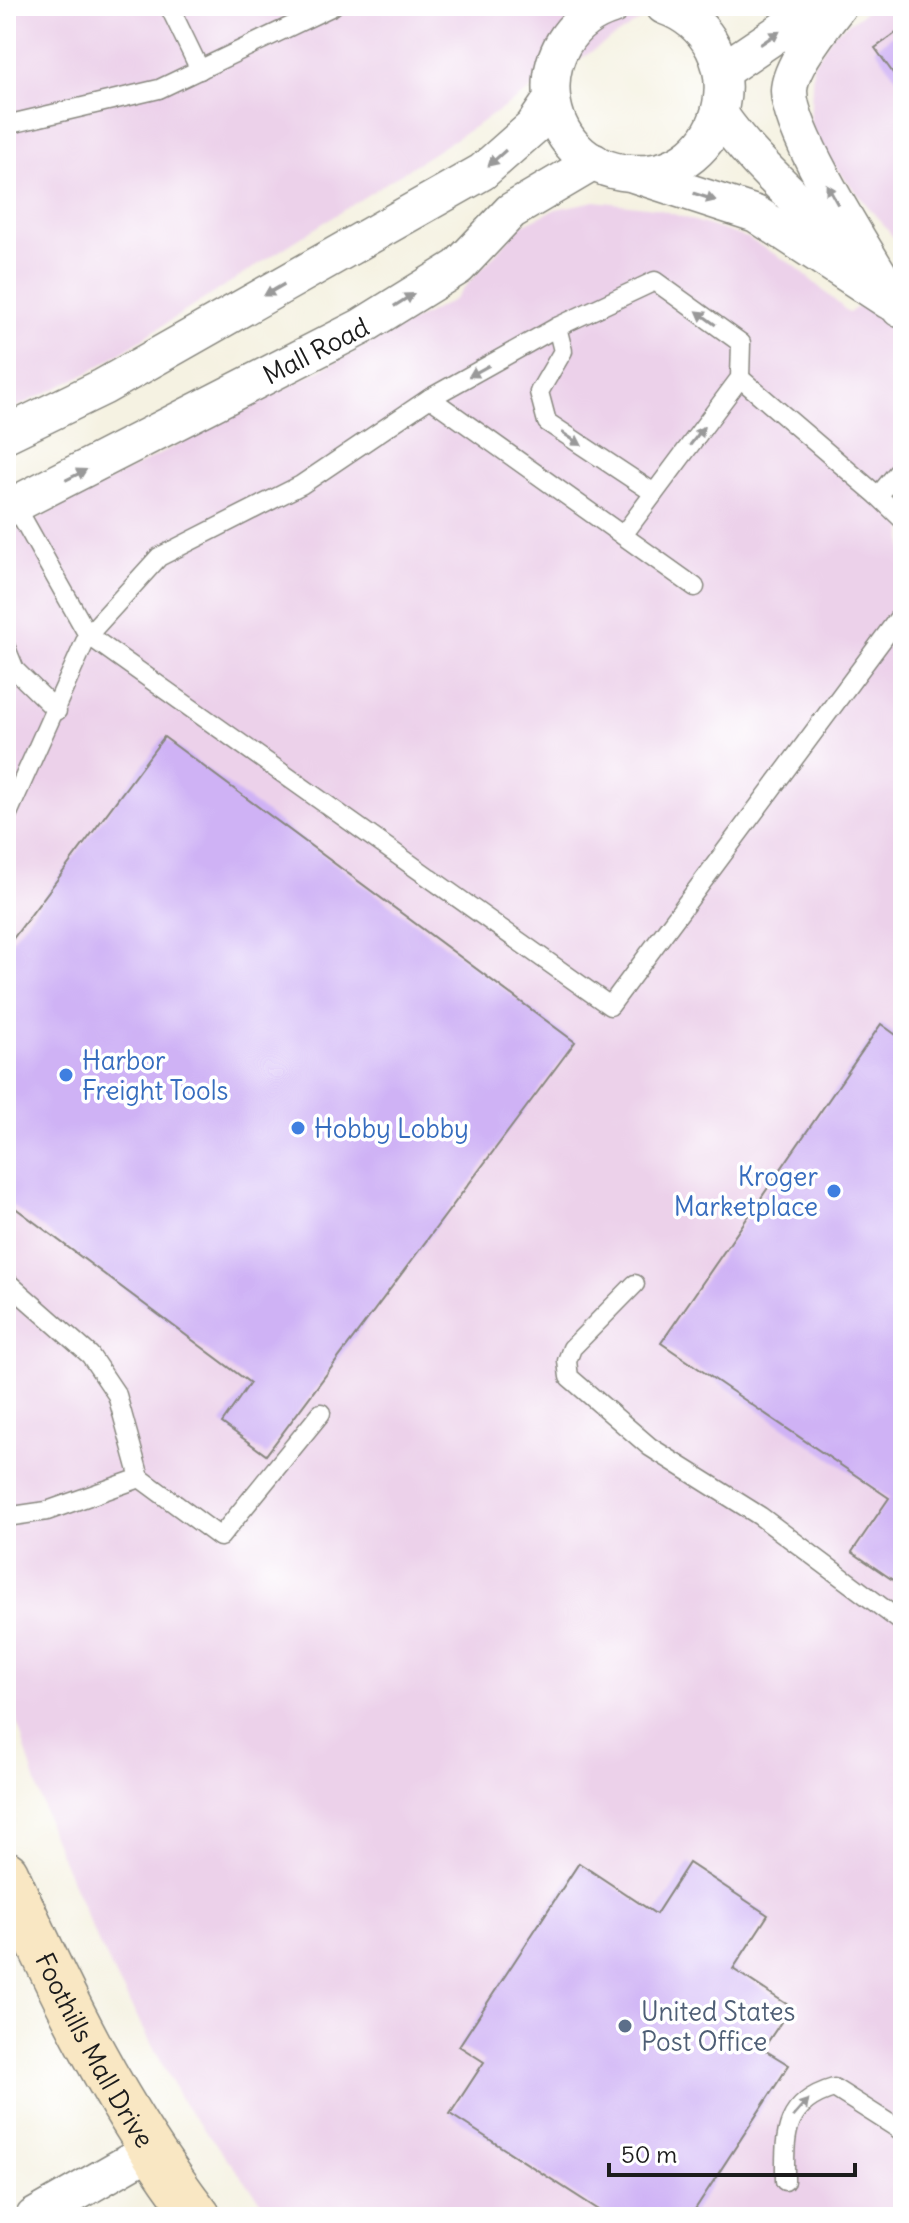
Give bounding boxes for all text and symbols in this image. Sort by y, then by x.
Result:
one-way arrow [760,31,781,46]
one-way arrow [488,149,507,167]
one-way arrow [826,182,839,205]
one-way arrow [693,191,717,204]
one-way arrow [263,283,285,297]
one-way arrow [393,294,415,308]
street label: Mall Road [257,309,374,391]
one-way arrow [696,311,717,326]
one-way arrow [468,364,491,377]
one-way arrow [688,425,704,446]
one-way arrow [562,432,583,447]
one-way arrow [64,468,87,481]
place label: Harbor Freight Tools [82,1044,228,1107]
marker: Harbor Freight Tools [57,1066,75,1084]
place label: Hobby Lobby [314,1112,469,1145]
marker: Hobby Lobby [289,1119,307,1137]
place label: Kroger Marketplace [674,1160,818,1223]
marker: Kroger Marketplace [825,1182,843,1200]
street label: Foothills Mall Drive [29,1947,162,2153]
place label: United States Post Office [641,1995,795,2058]
marker: United States Post Office [616,2017,634,2035]
one-way arrow [792,2099,809,2119]
scale bar [609,2127,855,2177]
text: 50 m [621,2139,677,2169]

